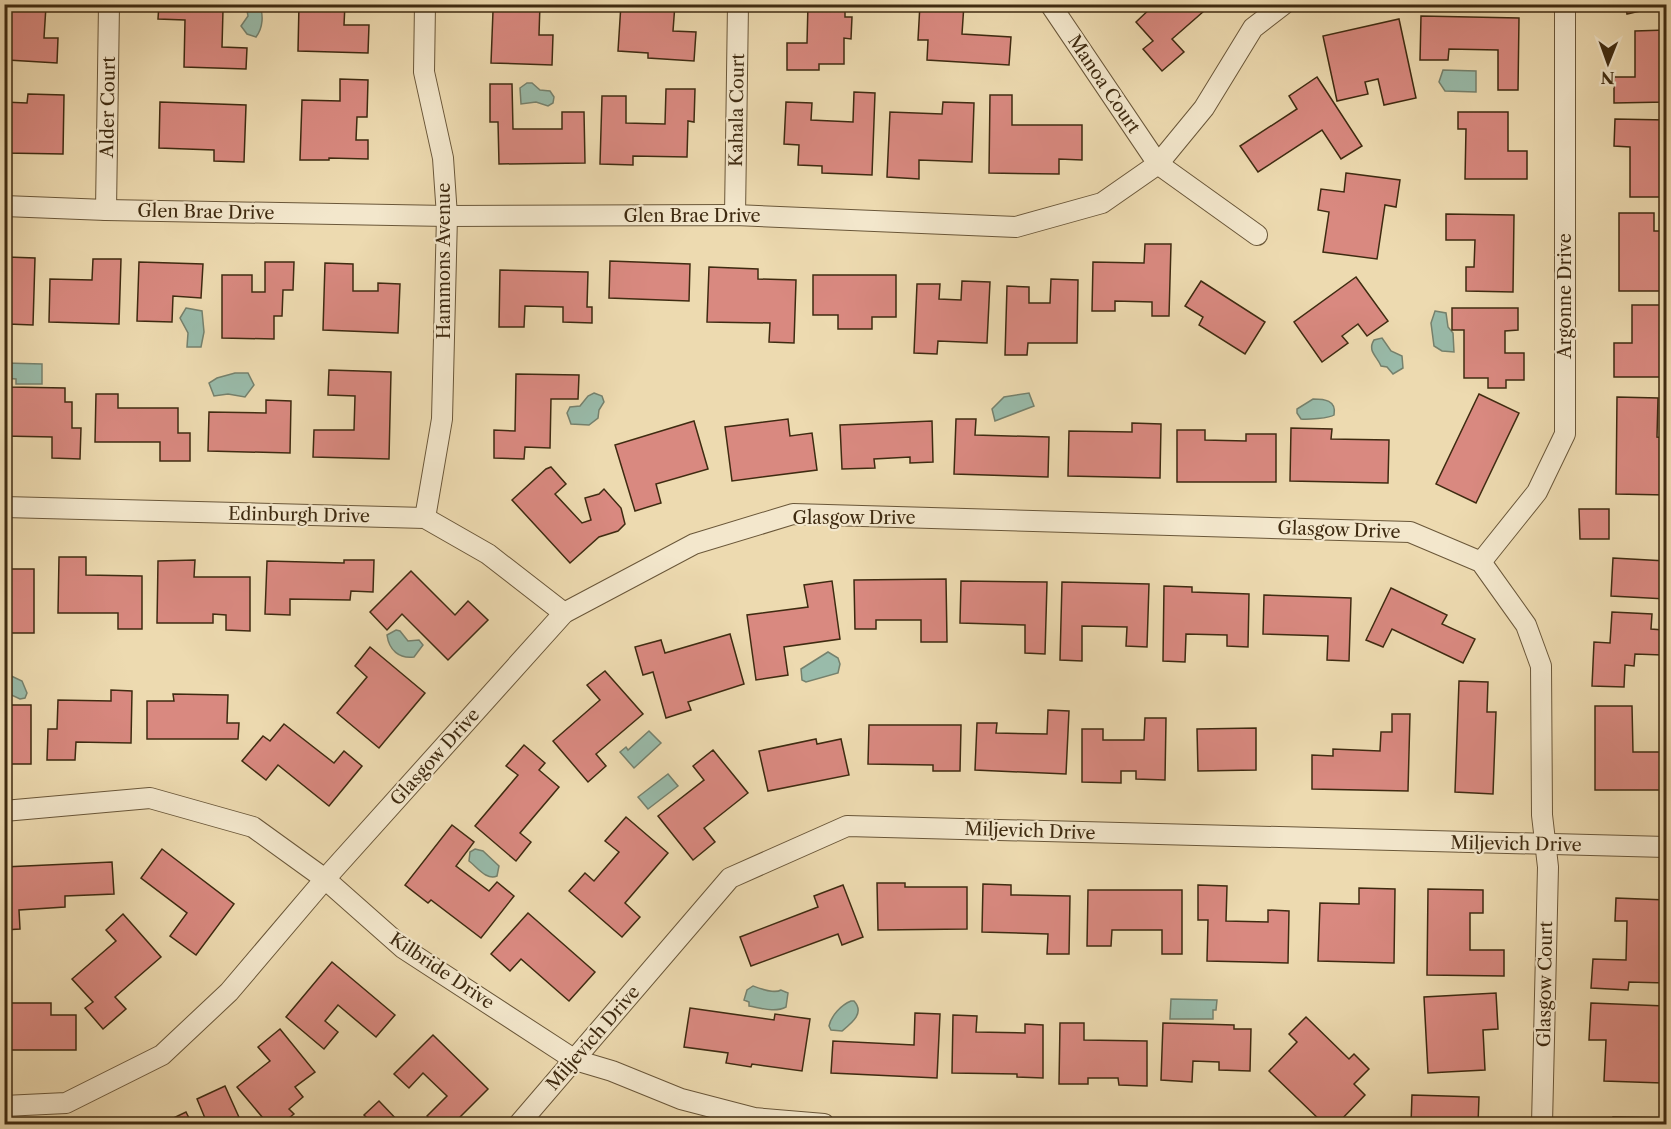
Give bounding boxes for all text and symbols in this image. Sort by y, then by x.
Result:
street label: Manoa Court [1063,31,1145,138]
north arrow [1578,33,1638,93]
street label: Kahala Court [725,52,749,167]
street label: Alder Court [96,55,120,159]
text: N [1601,68,1615,88]
street label: Hammons Avenue [433,183,455,339]
street label: Glen Brae Drive [137,200,275,224]
street label: Glen Brae Drive [623,205,761,227]
street label: Argonne Drive [1554,233,1576,360]
street label: Edinburgh Drive [228,503,370,527]
street label: Glasgow Drive [792,507,916,529]
street label: Glasgow Drive [1277,517,1401,543]
street label: Glasgow Drive [386,704,484,810]
street label: Miljevich Drive [964,818,1096,844]
street label: Miljevich Drive [1450,832,1582,856]
street label: Glasgow Court [1533,920,1557,1047]
street label: Kilbride Drive [386,928,498,1014]
street label: Miljevich Drive [542,981,644,1095]

